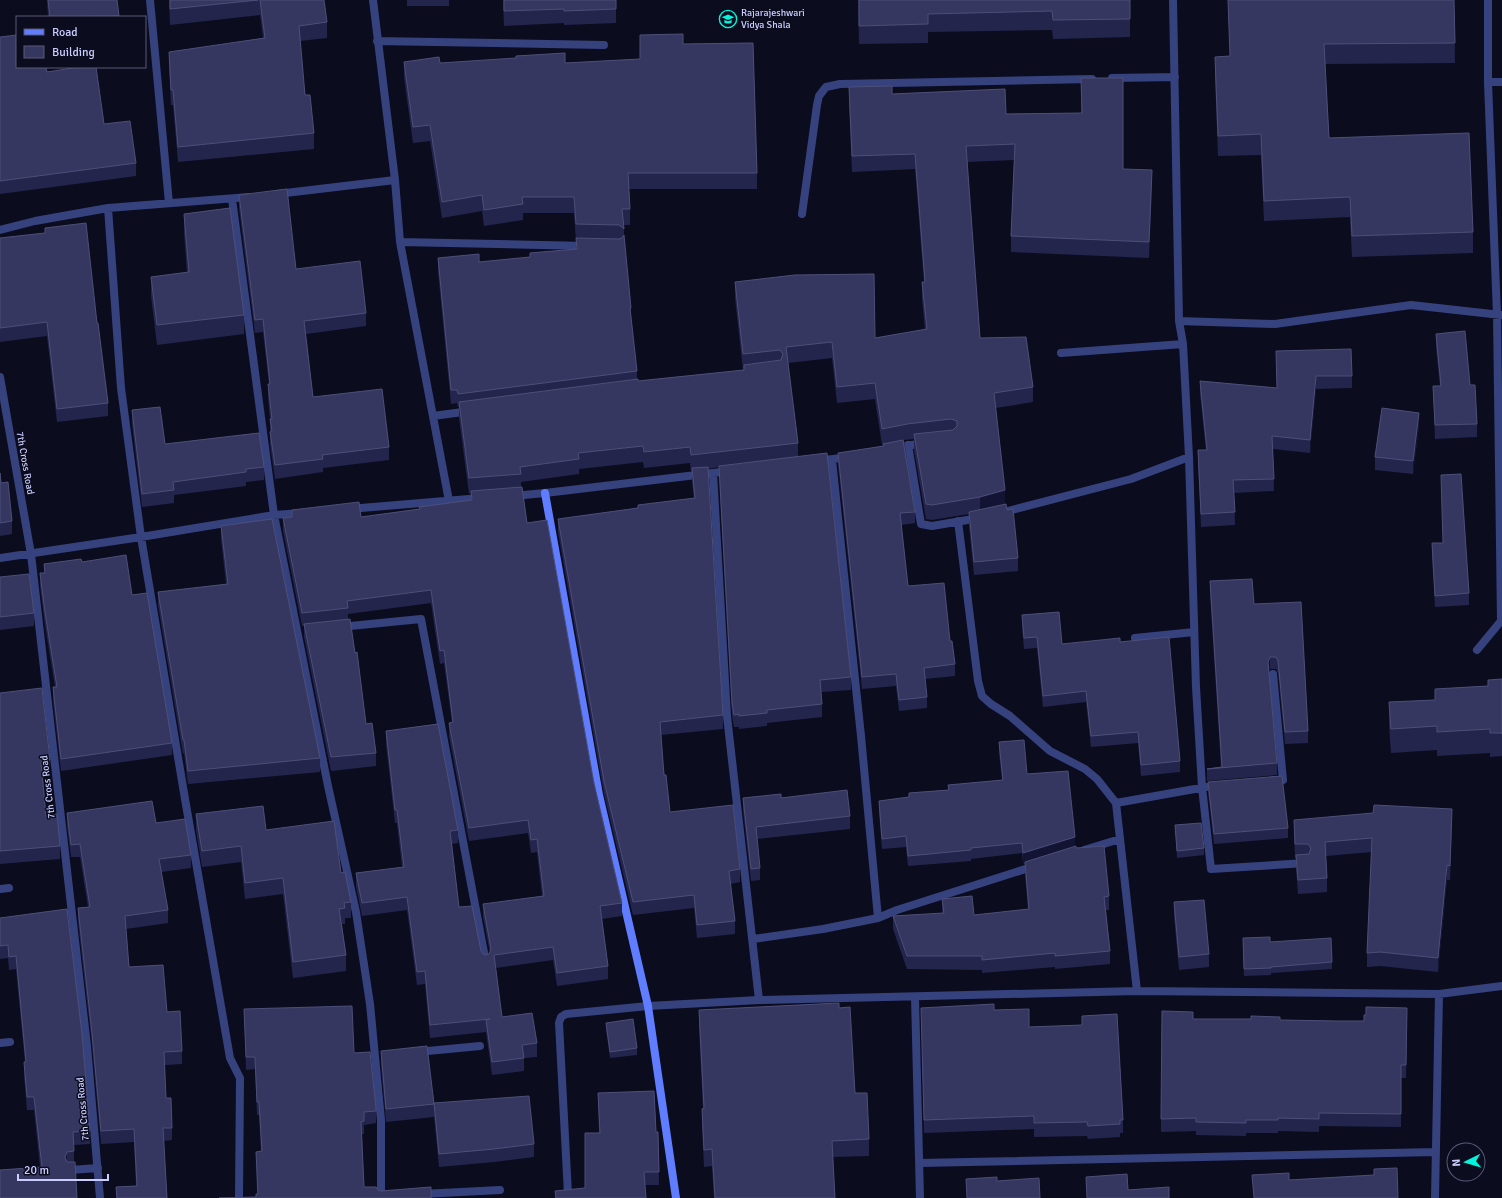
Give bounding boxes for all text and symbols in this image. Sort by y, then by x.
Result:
place label: Rajarajeshwari Vidya Shala [741,7,805,31]
school or university icon: Rajarajeshwari Vidya Shala [718,9,738,29]
legend [16,16,146,68]
text: Road [52,25,78,40]
text: Building [52,45,95,60]
street label: 7th Cross Road [14,431,36,495]
street label: 7th Cross Road [38,755,58,819]
street label: 7th Cross Road [74,1077,92,1141]
north arrow [1446,1142,1486,1182]
scale bar [18,1156,108,1182]
text: N [1450,1158,1463,1167]
text: 20 m [24,1163,49,1178]

